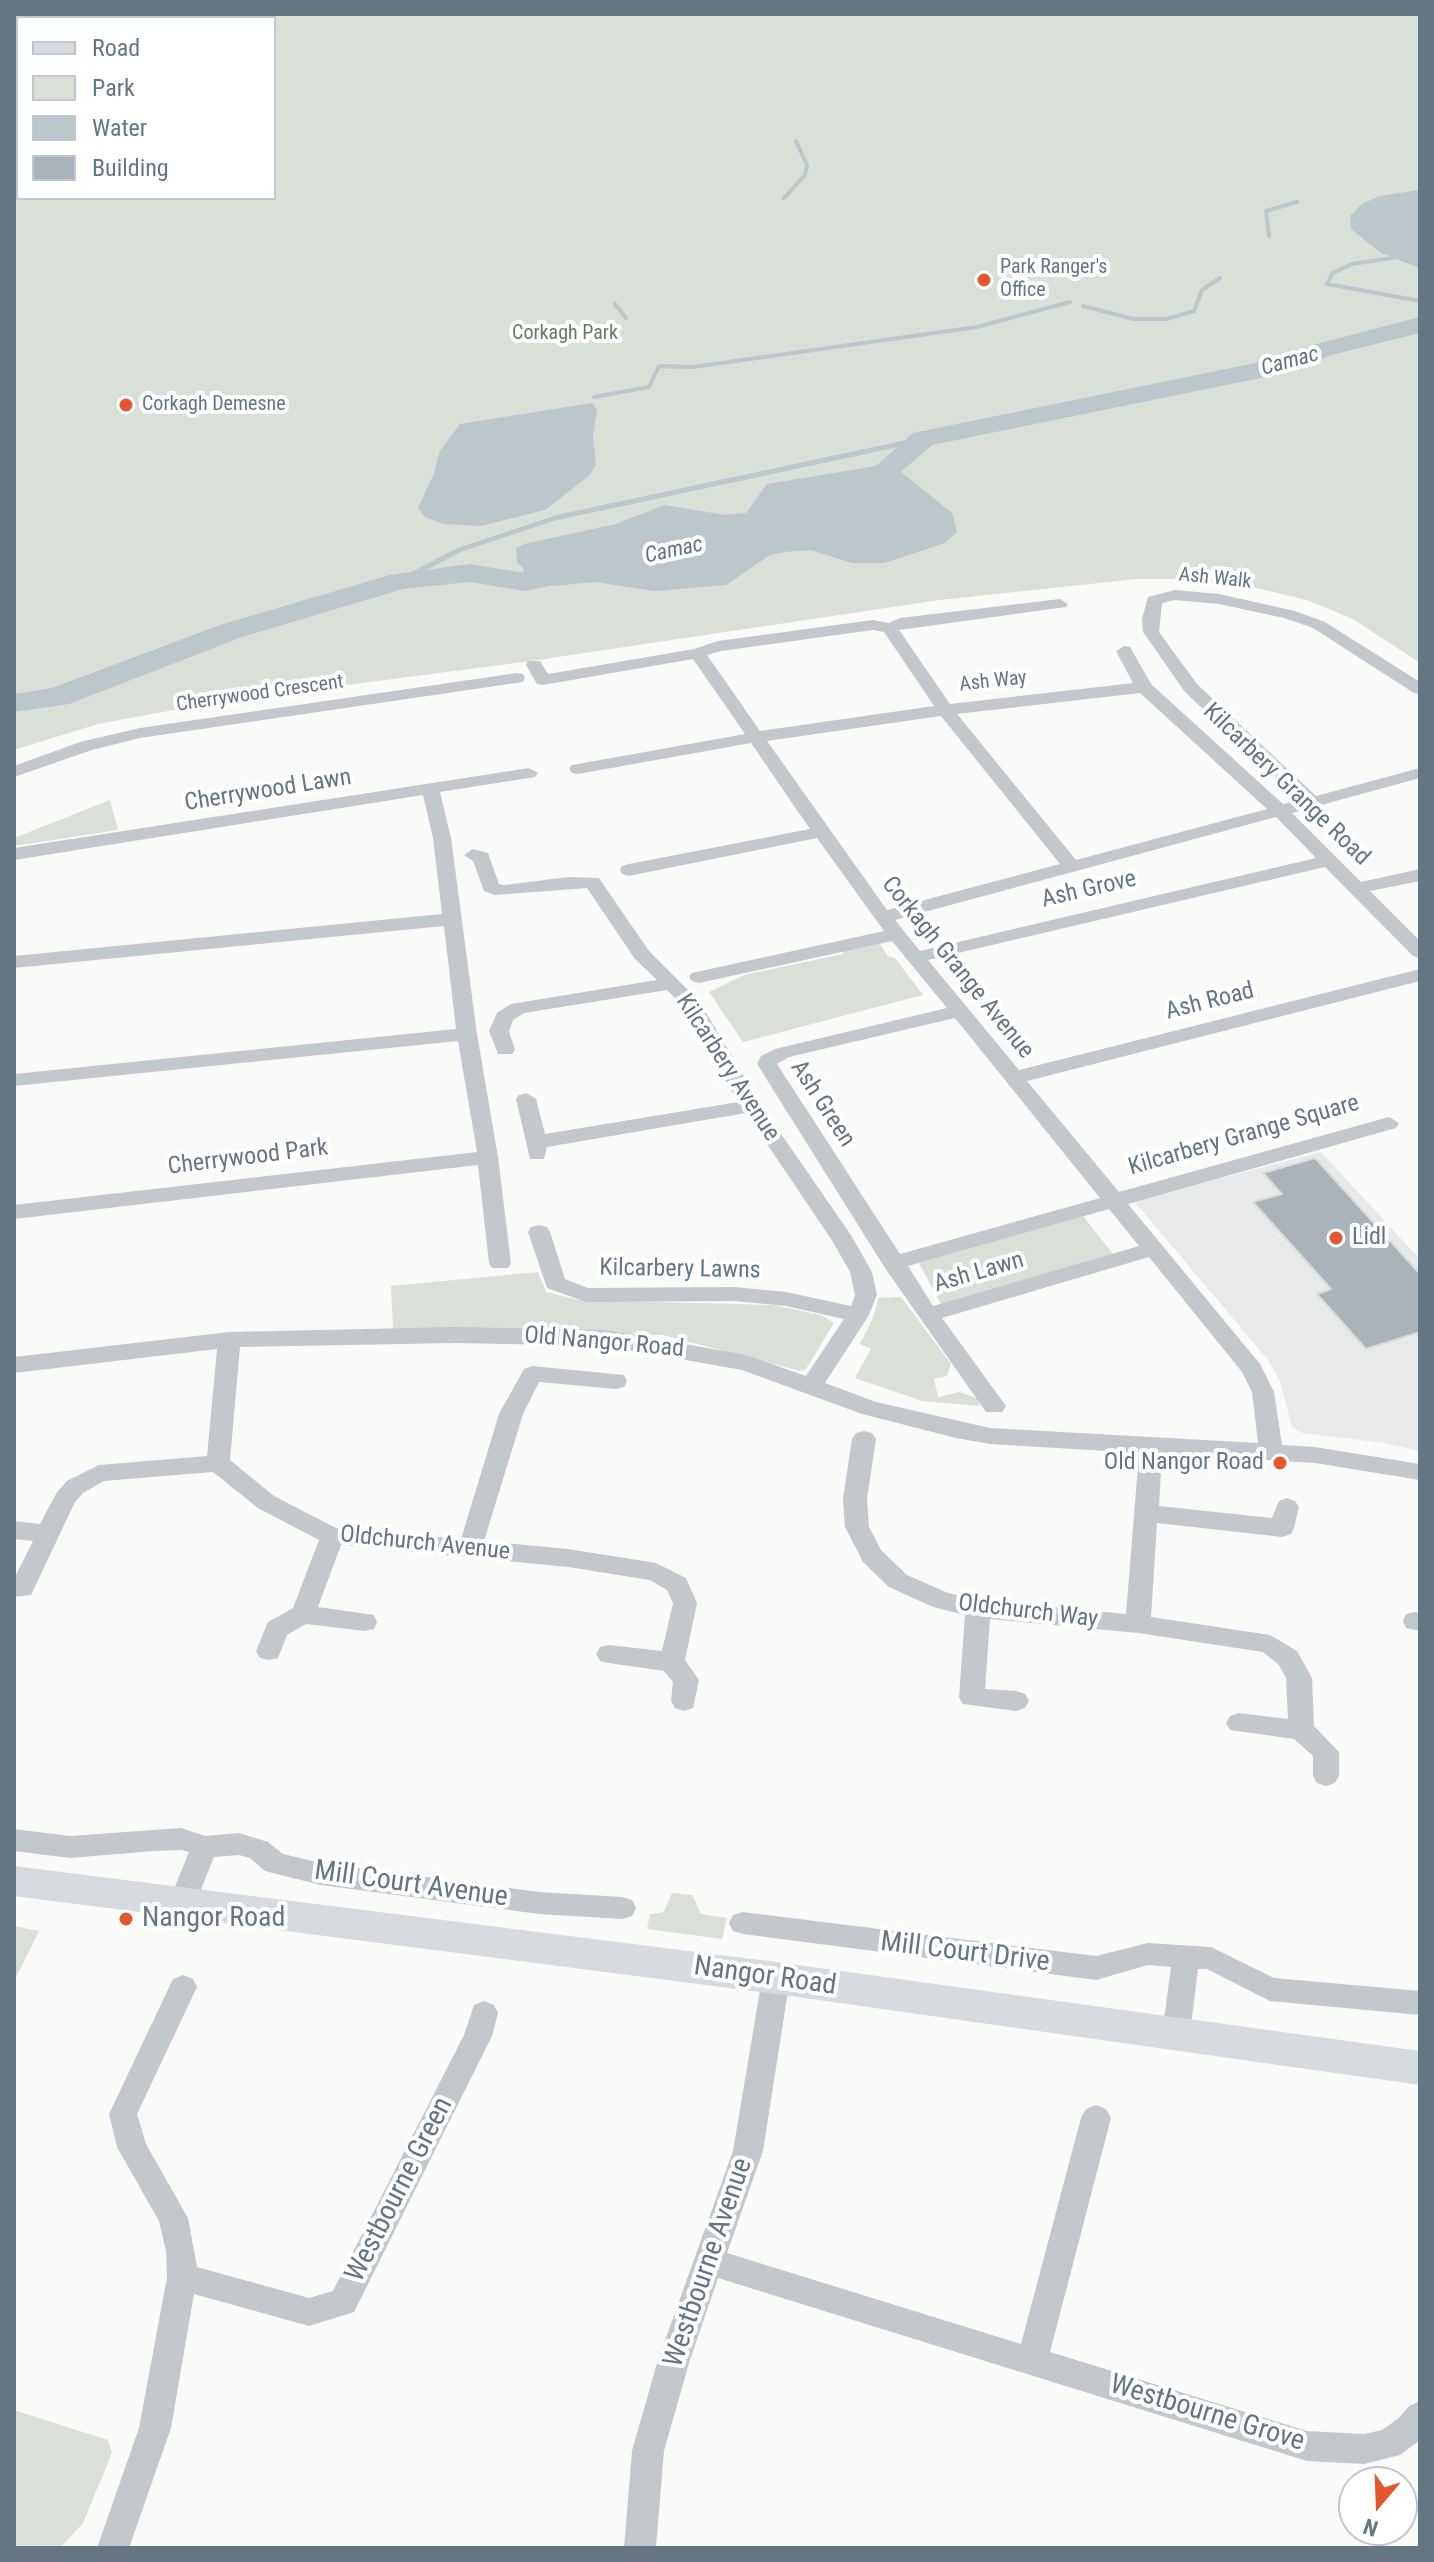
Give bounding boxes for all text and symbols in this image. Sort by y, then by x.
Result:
legend [16,16,276,200]
text: Road [92,34,140,62]
text: Park [92,74,135,102]
text: Water [92,114,147,142]
text: Building [92,154,169,182]
place label: Park Ranger's Office [1000,256,1107,303]
marker: Park Ranger's Office [975,271,993,289]
park label: Corkagh Park [512,322,618,346]
water label: Camac [1258,342,1322,382]
place label: Corkagh Demesne [142,393,286,417]
marker: Corkagh Demesne [117,396,135,414]
water label: Camac [643,532,705,570]
street label: Ash Walk [1177,563,1253,595]
street label: Ash Way [958,667,1028,697]
street label: Cherrywood Crescent [175,670,345,718]
street label: Kilcarbery Grange Road [1196,698,1376,872]
street label: Cherrywood Lawn [183,764,353,818]
street label: Ash Grove [1039,865,1139,915]
street label: Corkagh Grange Avenue [875,871,1039,1065]
street label: Ash Road [1163,977,1257,1027]
street label: Kilcarbery Avenue [669,989,785,1147]
street label: Ash Green [783,1055,861,1153]
street label: Kilcarbery Grange Square [1125,1089,1363,1183]
street label: Cherrywood Park [166,1134,330,1182]
place label: Lidl [1352,1224,1386,1252]
marker: Lidl [1327,1229,1345,1247]
street label: Ash Lawn [931,1246,1027,1300]
street label: Kilcarbery Lawns [599,1254,761,1286]
street label: Old Nangor Road [523,1322,685,1364]
place label: Old Nangor Road [1104,1449,1264,1477]
marker: Old Nangor Road [1271,1454,1289,1472]
street label: Oldchurch Avenue [339,1521,511,1567]
street label: Oldchurch Way [956,1589,1100,1635]
street label: Mill Court Avenue [312,1855,510,1915]
place label: Nangor Road [142,1902,285,1936]
marker: Nangor Road [117,1910,135,1928]
street label: Mill Court Drive [879,1926,1051,1980]
street label: Nangor Road [692,1950,838,2004]
street label: Westbourne Green [339,2092,461,2288]
street label: Westbourne Avenue [658,2154,760,2372]
street label: Westbourne Grove [1106,2368,1308,2460]
north arrow [1338,2466,1418,2546]
text: N [1360,2513,1381,2541]

